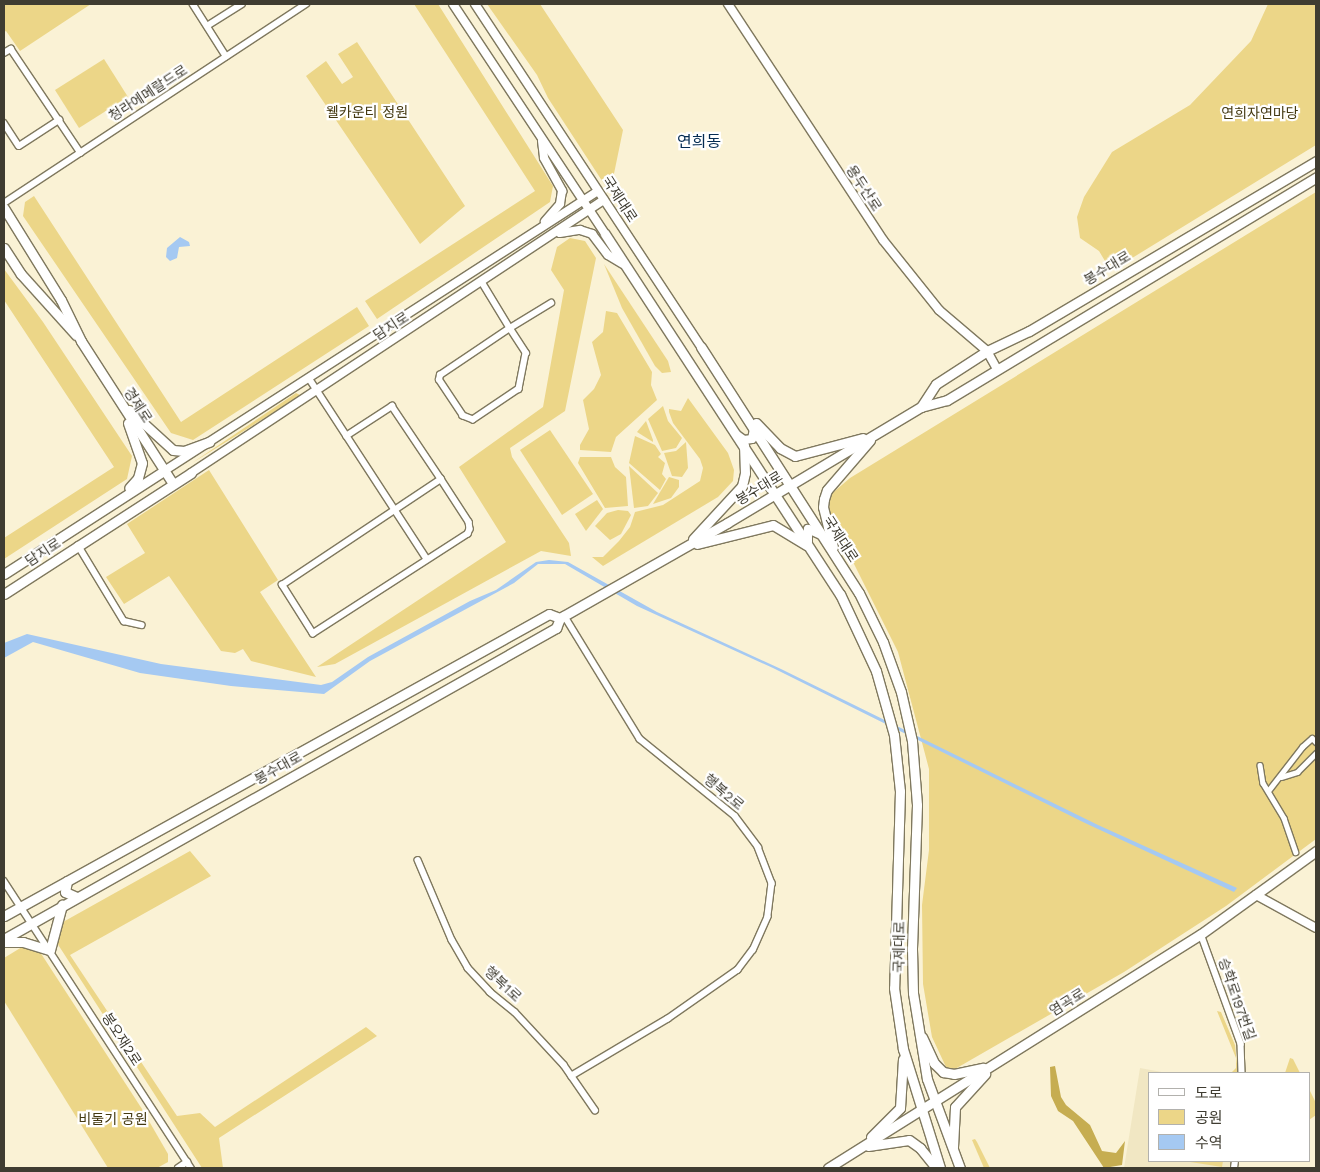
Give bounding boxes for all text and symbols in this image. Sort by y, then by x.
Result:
street label: 청라에메랄드로 [106,61,190,125]
park label: 웰카운티 정원 [326,104,408,120]
park label: 연희자연마당 [1221,105,1299,121]
district label: 연희동 [677,132,721,152]
street label: 용두산로 [843,162,885,214]
street label: 국제대로 [599,173,641,225]
street label: 봉수대로 [1081,248,1133,288]
street label: 담지로 [370,308,412,344]
street label: 경제로 [120,384,156,426]
street label: 봉수대로 [733,468,785,508]
street label: 국제대로 [820,513,862,565]
street label: 담지로 [22,534,64,570]
street label: 봉수대로 [251,748,305,788]
street label: 행복2로 [701,771,747,813]
street label: 국제대로 [890,921,908,973]
street label: 승학로197번길 [1215,956,1259,1042]
street label: 행복1로 [481,963,525,1005]
street label: 염곡로 [1046,985,1088,1019]
street label: 봉오재2로 [99,1009,145,1069]
legend [1148,1072,1310,1162]
text: 도로 [1195,1084,1223,1102]
text: 공원 [1195,1109,1223,1127]
park label: 비둘기 공원 [78,1111,148,1127]
text: 수역 [1195,1134,1223,1152]

